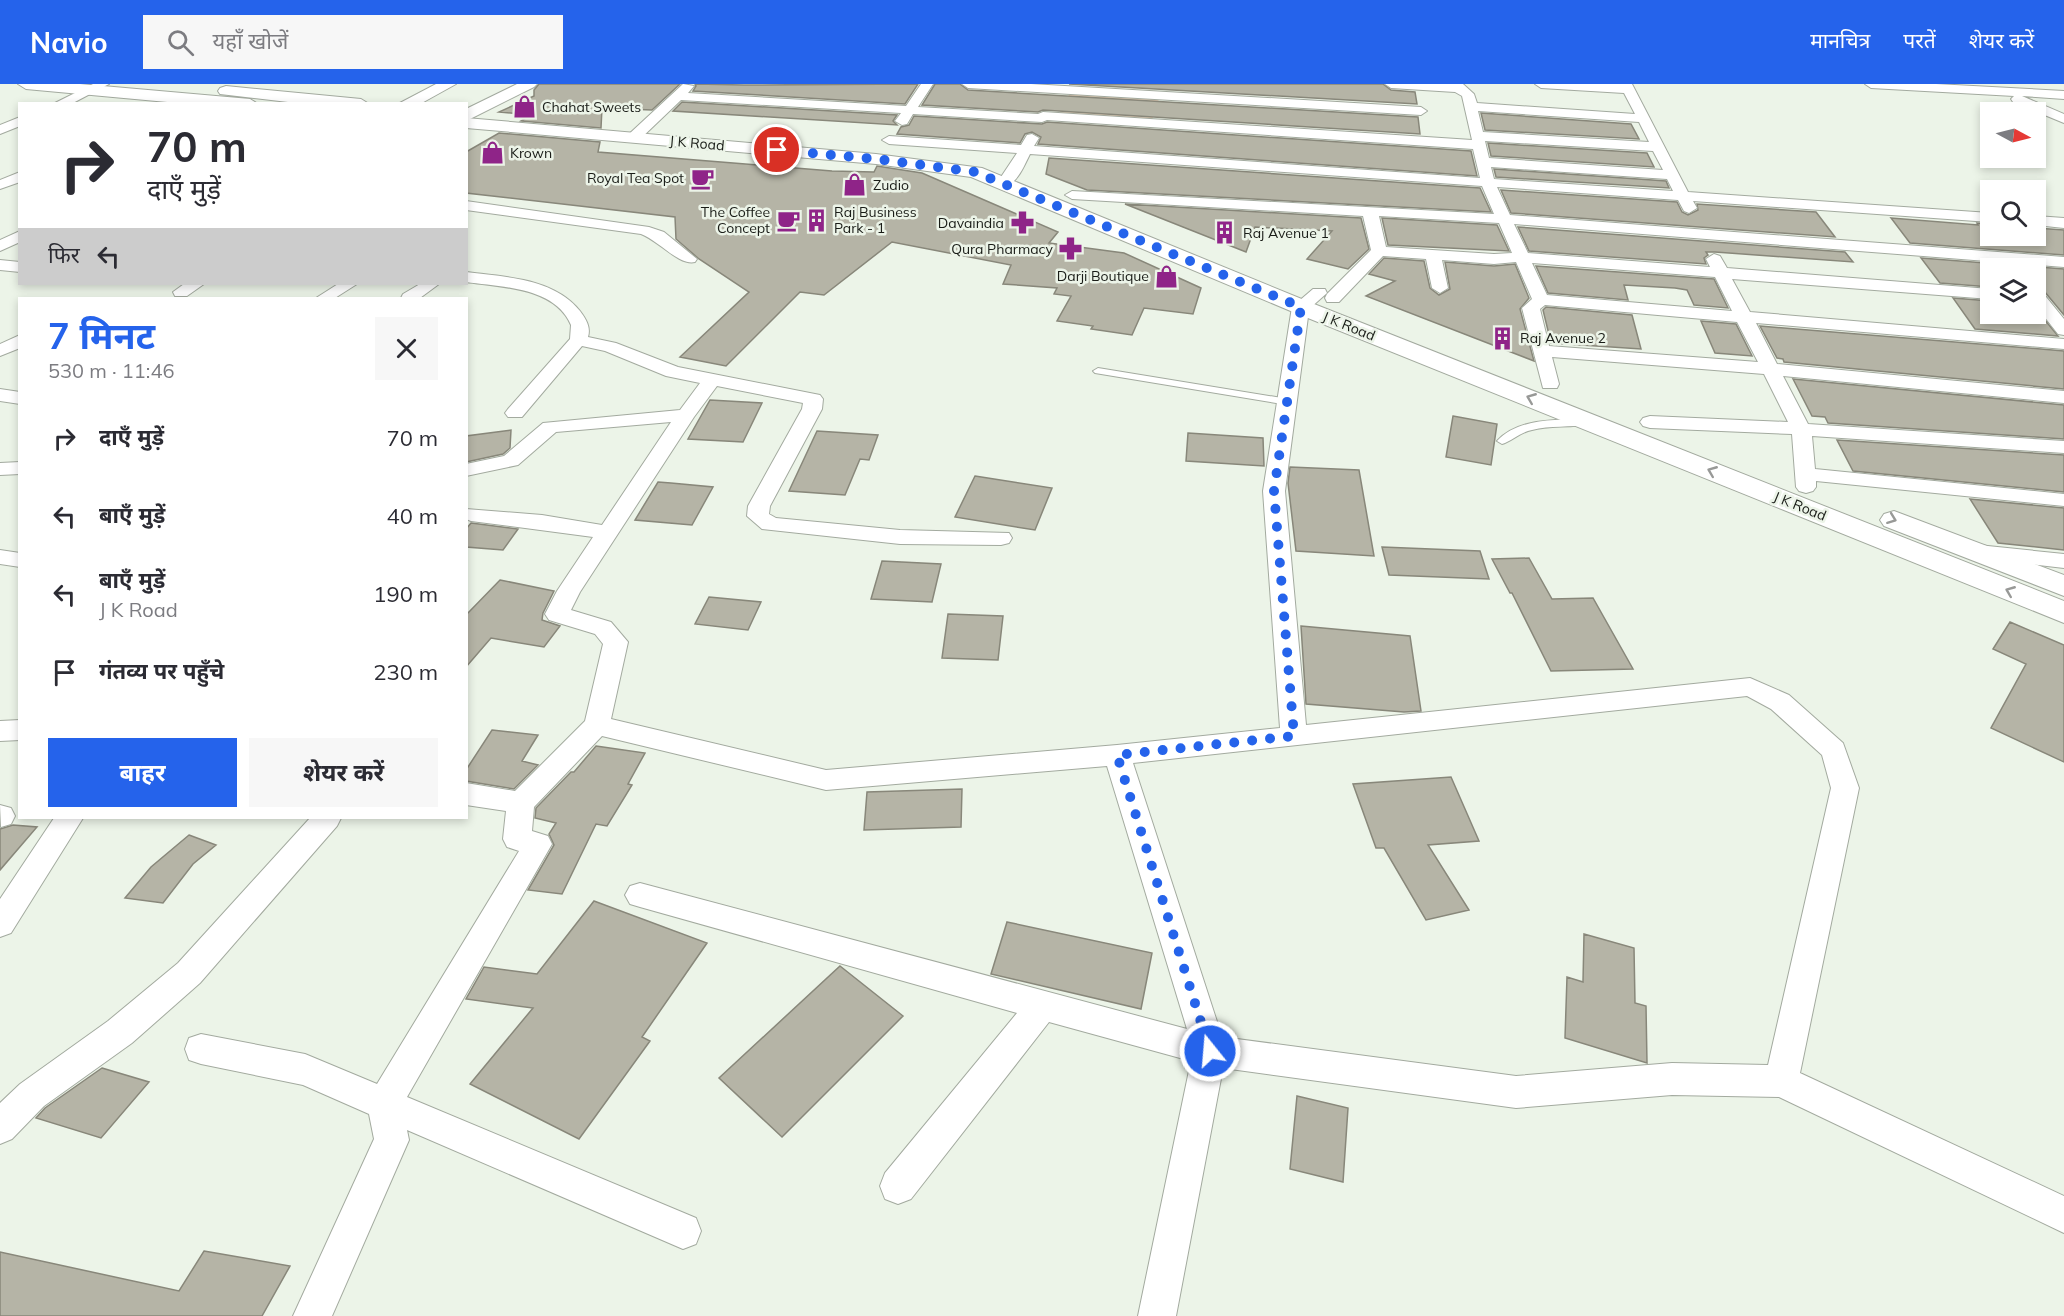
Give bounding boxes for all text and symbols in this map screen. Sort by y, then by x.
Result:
search box [143,15,563,69]
text: Navio [30,25,107,60]
icon: search [164,26,197,59]
text: यहाँ खोजें [212,27,288,55]
text: मानचित्र [1810,27,1870,53]
text: परतें [1903,27,1936,53]
text: शेयर करें [1969,27,2034,53]
shop icon: Chahat Sweets [511,94,537,120]
place label: Chahat Sweets [542,98,641,116]
north arrow [1980,102,2046,168]
map controls [1980,102,2046,324]
text: 70 m [147,120,247,173]
pin [751,124,802,175]
icon: right [48,126,126,204]
street label: J K Road [669,132,725,154]
icon: arrive [760,133,793,166]
shop icon: Krown [479,140,505,166]
place label: Krown [510,144,552,162]
cafe icon: Royal Tea Spot [689,165,715,191]
place label: Royal Tea Spot [587,169,684,187]
text: दाएँ मुड़ें [147,172,221,206]
shop icon: Zudio [842,172,868,198]
place label: Zudio [873,176,909,194]
button: search [1980,180,2046,246]
place label: The Coffee Concept [701,203,770,237]
place label: Raj Business Park - 1 [834,203,917,237]
cafe icon: The Coffee Concept [775,207,801,233]
building icon: Raj Business Park - 1 [803,207,829,233]
pharmacy icon: Davaindia [1009,210,1035,236]
place label: Davaindia [938,214,1004,232]
building icon: Raj Avenue 1 [1212,220,1238,246]
place label: Raj Avenue 1 [1243,224,1329,242]
pharmacy icon: Qura Pharmacy [1058,236,1084,262]
icon: left [92,240,125,273]
place label: Qura Pharmacy [951,240,1054,258]
text: फिर [48,241,80,269]
button: layers [1980,258,2046,324]
shop icon: Darji Boutique [1154,263,1180,289]
place label: Darji Boutique [1057,267,1149,285]
street label: J K Road [1320,307,1378,345]
text: 7 मिनट [48,313,155,358]
button: close [375,317,438,380]
building icon: Raj Avenue 2 [1489,325,1515,351]
place label: Raj Avenue 2 [1520,329,1606,347]
text: 530 m · 11:46 [48,358,174,383]
one-way arrow [1526,393,1537,405]
icon: right [48,422,81,455]
text: दाएँ मुड़ें [99,423,164,451]
text: 70 m [387,424,438,452]
one-way arrow [1707,466,1718,478]
street label: J K Road [1771,487,1829,525]
icon: left [48,500,81,533]
text: बाएँ मुड़ें [99,501,165,529]
text: 40 m [387,502,438,530]
one-way arrow [1886,512,1896,525]
text: बाएँ मुड़ें [99,566,165,594]
icon: left [48,578,81,611]
text: 190 m [373,580,438,608]
one-way arrow [2005,586,2016,598]
text: J K Road [99,597,178,622]
icon: arrive [48,656,81,689]
text: गंतव्य पर पहुँचे [99,657,224,685]
text: 230 m [373,658,438,686]
button: बाहर [48,738,237,807]
button: शेयर करें [249,738,438,807]
position arrow [1178,1019,1242,1083]

